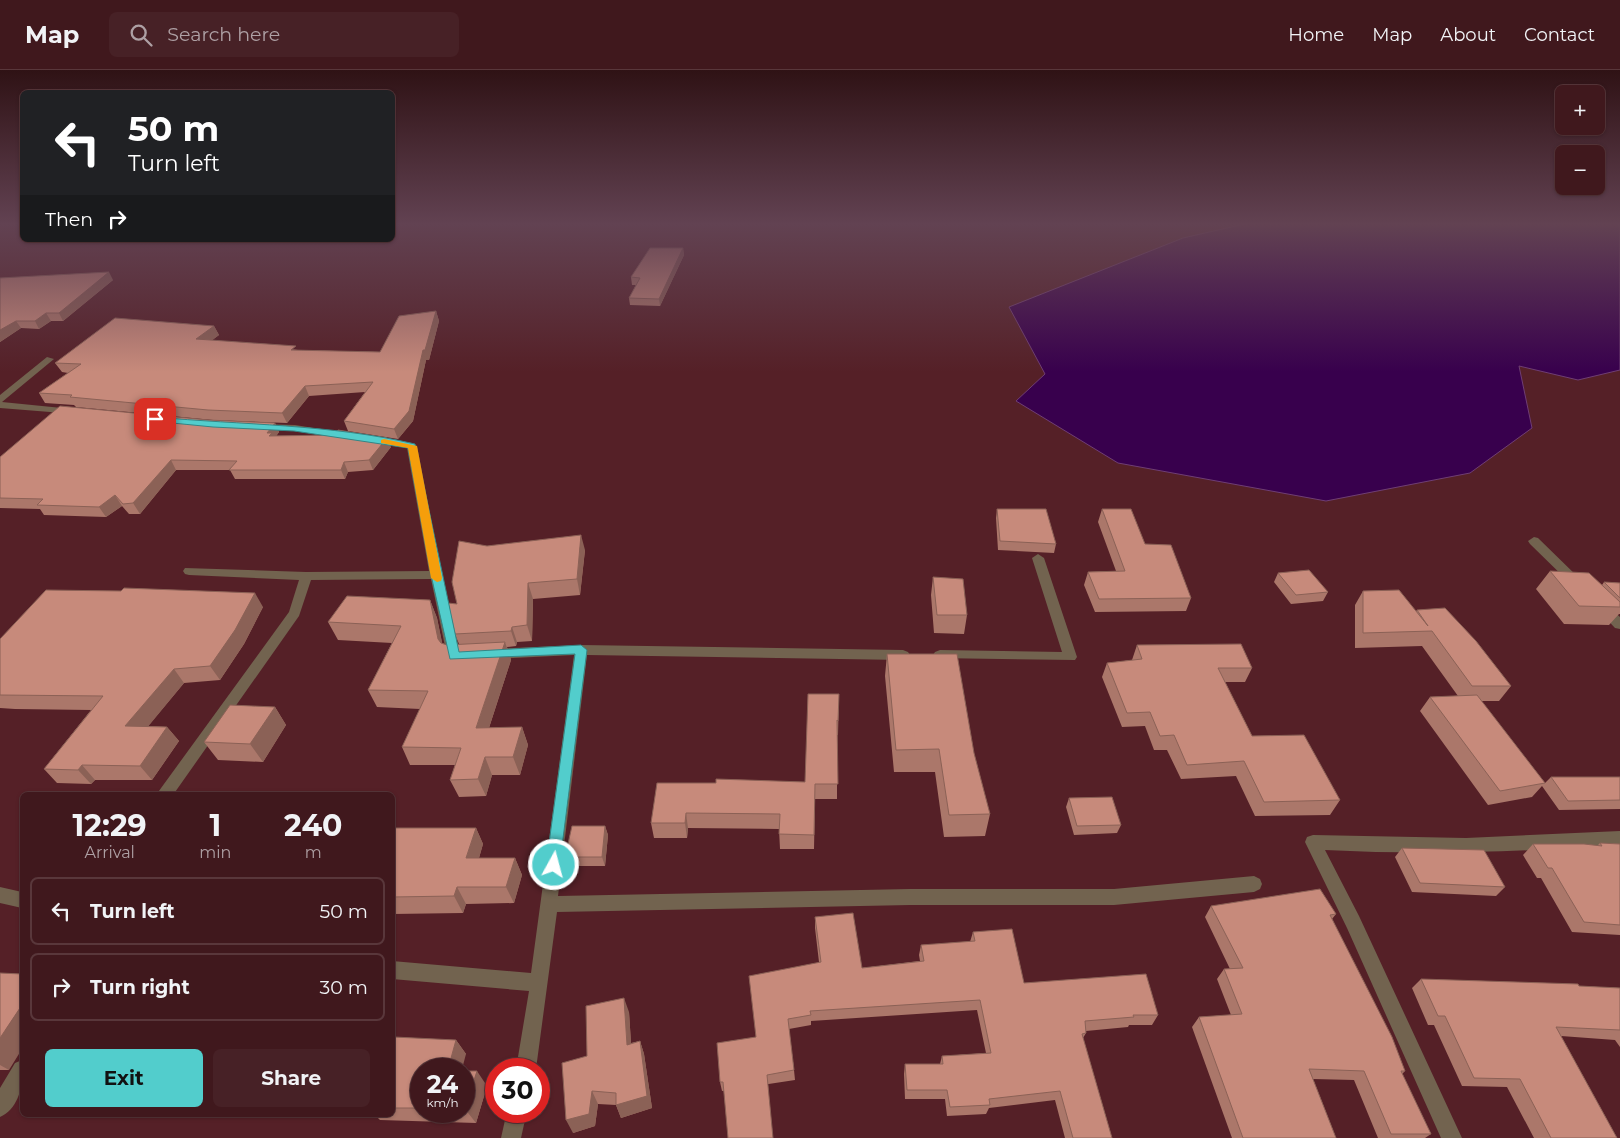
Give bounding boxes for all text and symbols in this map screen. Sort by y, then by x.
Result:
search box [109,12,459,57]
text: Map [25,20,79,49]
icon: search [127,21,155,49]
text: Search here [167,23,280,46]
text: Home [1288,24,1344,46]
text: Map [1372,24,1412,46]
text: About [1440,24,1496,46]
text: Contact [1524,24,1595,46]
map controls [1555,85,1605,195]
button: + [1555,85,1605,135]
text: 50 m [128,107,219,150]
icon: left [45,110,110,175]
button: − [1555,145,1605,195]
text: Turn left [128,150,220,177]
icon: right [103,205,131,233]
text: Then [45,208,93,231]
pin [134,398,176,440]
icon: arrive [141,405,169,433]
text: 12:29 [73,807,147,844]
text: 1 [209,807,221,844]
text: 240 [284,807,342,844]
position arrow [527,838,579,890]
text: Arrival [84,843,135,862]
text: min [199,843,231,862]
text: m [305,843,322,862]
icon: left [47,897,75,925]
text: Turn left [90,900,175,923]
text: 50 m [320,900,368,923]
icon: right [47,973,75,1001]
text: Turn right [90,976,190,999]
text: 30 m [320,976,368,999]
button: Exit [45,1049,203,1107]
button: Share [213,1049,370,1107]
speed limit sign: 30 [485,1058,550,1123]
text: 24 [427,1069,458,1099]
text: km/h [426,1095,459,1110]

